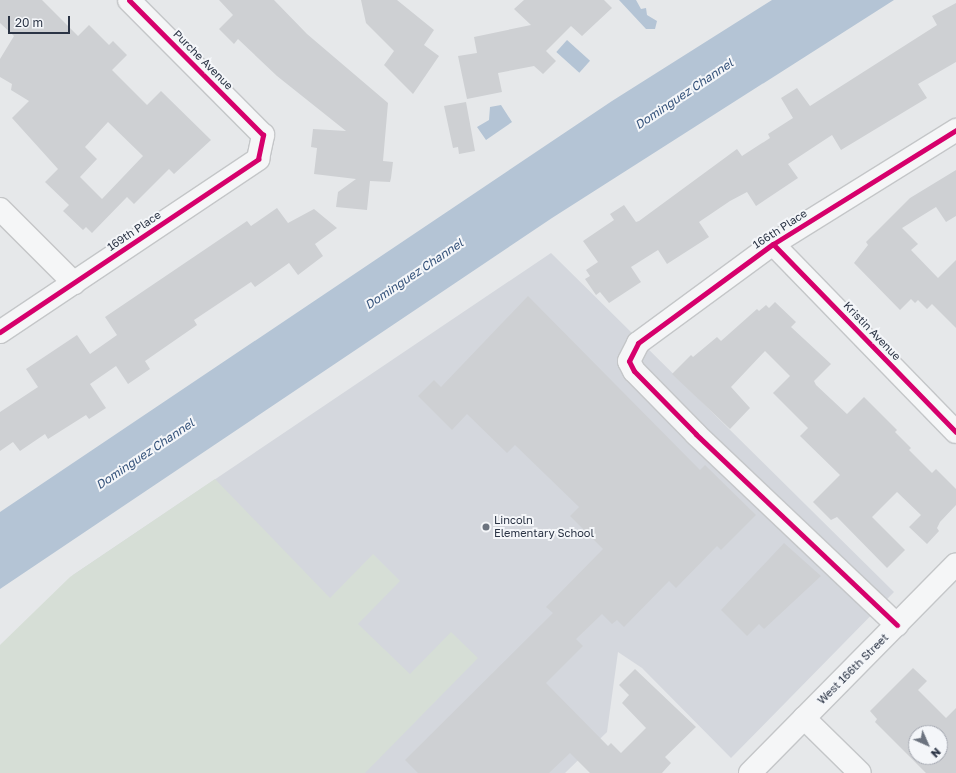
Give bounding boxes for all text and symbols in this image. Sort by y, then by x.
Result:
scale bar [10,8,72,34]
text: 20 m [15,15,43,30]
street label: Purche Avenue [170,27,236,93]
water label: Dominguez Channel [632,56,736,132]
street label: 166th Place [750,207,810,251]
street label: 169th Place [105,208,163,254]
water label: Dominguez Channel [362,236,466,312]
street label: Kristin Avenue [841,299,903,363]
water label: Dominguez Channel [93,416,197,492]
place label: Lincoln Elementary School [494,514,594,540]
marker: Lincoln Elementary School [481,522,491,532]
street label: West 166th Street [815,631,891,707]
north arrow [908,725,948,765]
text: N [929,746,944,761]

